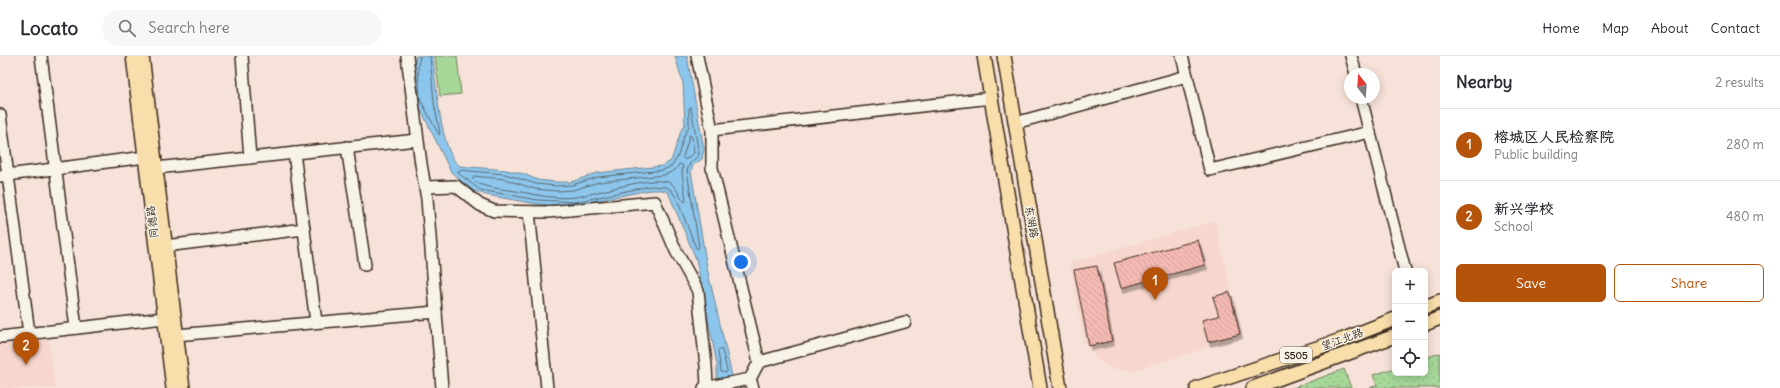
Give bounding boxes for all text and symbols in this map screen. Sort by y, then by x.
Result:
search box [102,10,382,46]
text: Locato [20,16,78,40]
icon: search [116,17,138,39]
text: Search here [148,18,230,37]
text: Home [1542,19,1580,37]
text: Map [1602,19,1629,37]
text: About [1651,19,1689,37]
text: Contact [1711,19,1760,37]
north arrow [1344,68,1380,104]
text: Nearby [1456,71,1512,93]
text: 2 results [1715,74,1764,91]
text: 榕城区人民检察院 [1494,127,1614,146]
text: 1 [1466,136,1472,153]
text: 280 m [1726,136,1764,153]
text: Public building [1494,146,1578,163]
text: 新兴学校 [1494,199,1554,218]
street label: 同德路 [143,205,161,239]
street label: 东湖路 [1022,205,1042,239]
text: 2 [1465,208,1473,225]
text: 480 m [1726,208,1764,225]
text: School [1494,218,1533,235]
your location [731,252,751,272]
button: Save [1456,264,1606,302]
button: Share [1614,264,1764,302]
pin: 1 [1142,267,1168,300]
map controls [1392,268,1428,376]
button: + [1392,268,1428,304]
button: − [1392,304,1428,340]
street label: 望江北路 [1319,325,1365,353]
pin: 2 [13,332,39,365]
button: locate [1392,340,1428,376]
road number: S505 [1280,347,1312,363]

